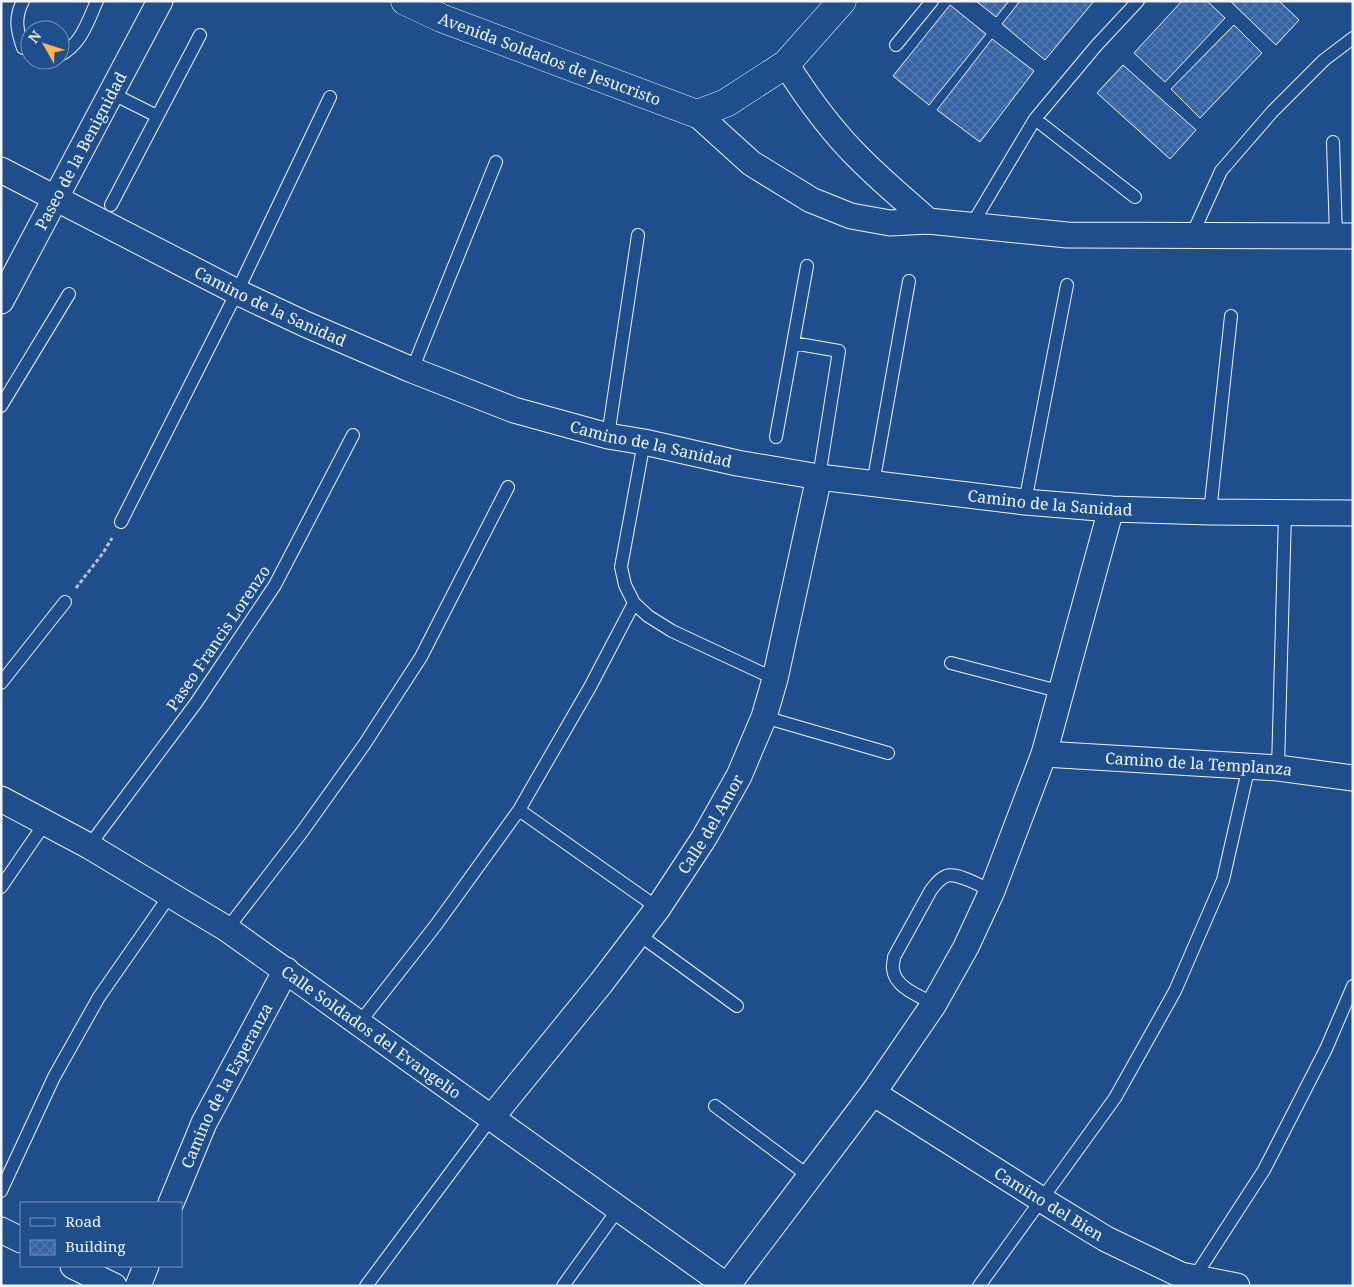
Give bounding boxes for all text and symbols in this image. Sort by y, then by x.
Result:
street label: Avenida Soldados de Jesucristo [436,7,664,110]
north arrow [20,20,70,70]
text: N [24,26,45,47]
street label: Paseo de la Benignidad [30,68,132,234]
street label: Camino de la Sanidad [191,261,350,352]
street label: Camino de la Sanidad [567,415,734,473]
street label: Camino de la Sanidad [966,484,1133,521]
street label: Paseo Francis Lorenzo [161,561,275,715]
street label: Camino de la Templanza [1104,747,1294,781]
street label: Calle del Amor [672,770,749,878]
street label: Calle Soldados del Evangelio [277,960,466,1104]
street label: Camino de la Esperanza [176,999,277,1172]
street label: Camino del Bien [990,1162,1108,1246]
legend [20,1202,182,1267]
text: Road [65,1211,101,1231]
text: Building [65,1236,126,1256]

